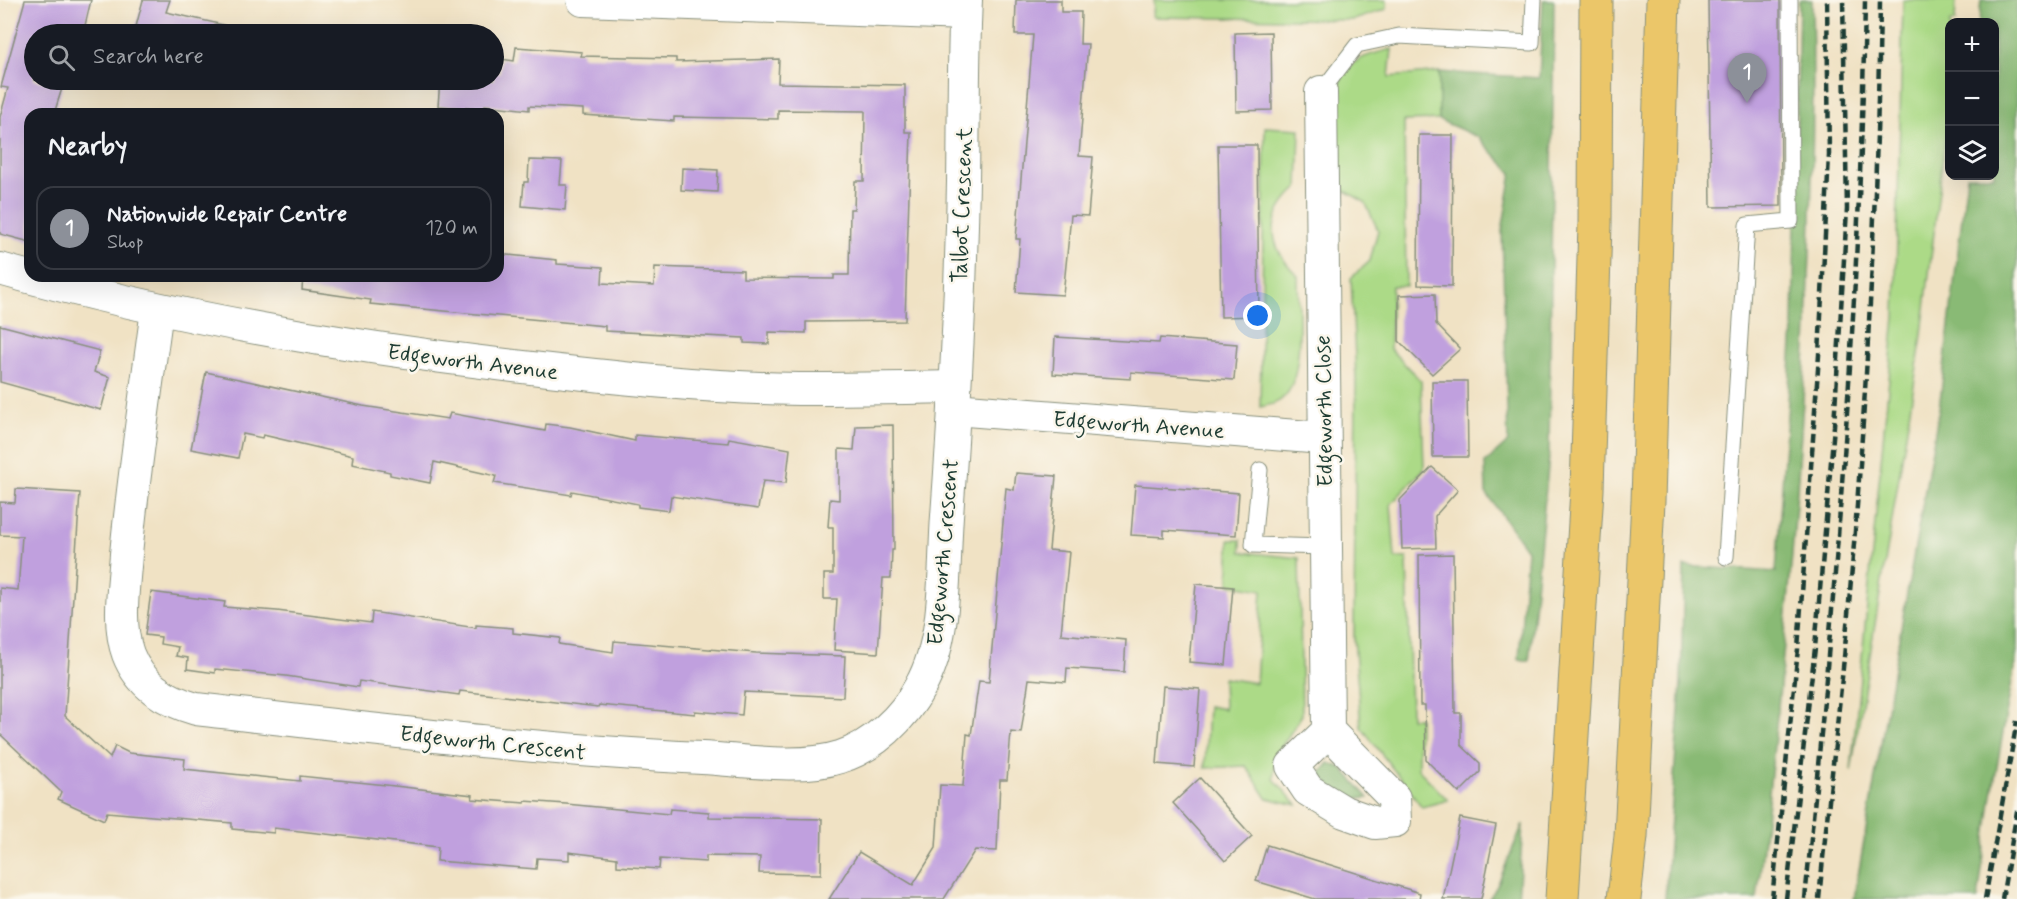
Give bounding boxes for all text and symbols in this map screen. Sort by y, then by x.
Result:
map controls [1945,18,1999,180]
button: + [1945,18,1999,72]
search box [24,24,504,90]
icon: search [45,41,78,74]
text: Search here [93,43,204,71]
pin: 1 [1728,54,1766,103]
button: − [1945,72,1999,126]
street label: Talbot Crescent [946,126,980,284]
button: layers [1945,126,1999,180]
text: Nearby [48,130,127,164]
text: Nationwide Repair Centre [107,201,347,229]
text: 1 [65,215,74,242]
text: 120 m [425,215,478,242]
text: Shop [107,229,144,256]
your location [1243,301,1272,330]
street label: Edgeworth Close [1310,335,1343,487]
street label: Edgeworth Avenue [385,339,560,390]
street label: Edgeworth Avenue [1052,406,1226,449]
street label: Edgeworth Crescent [922,458,969,647]
street label: Edgeworth Crescent [398,720,587,771]

